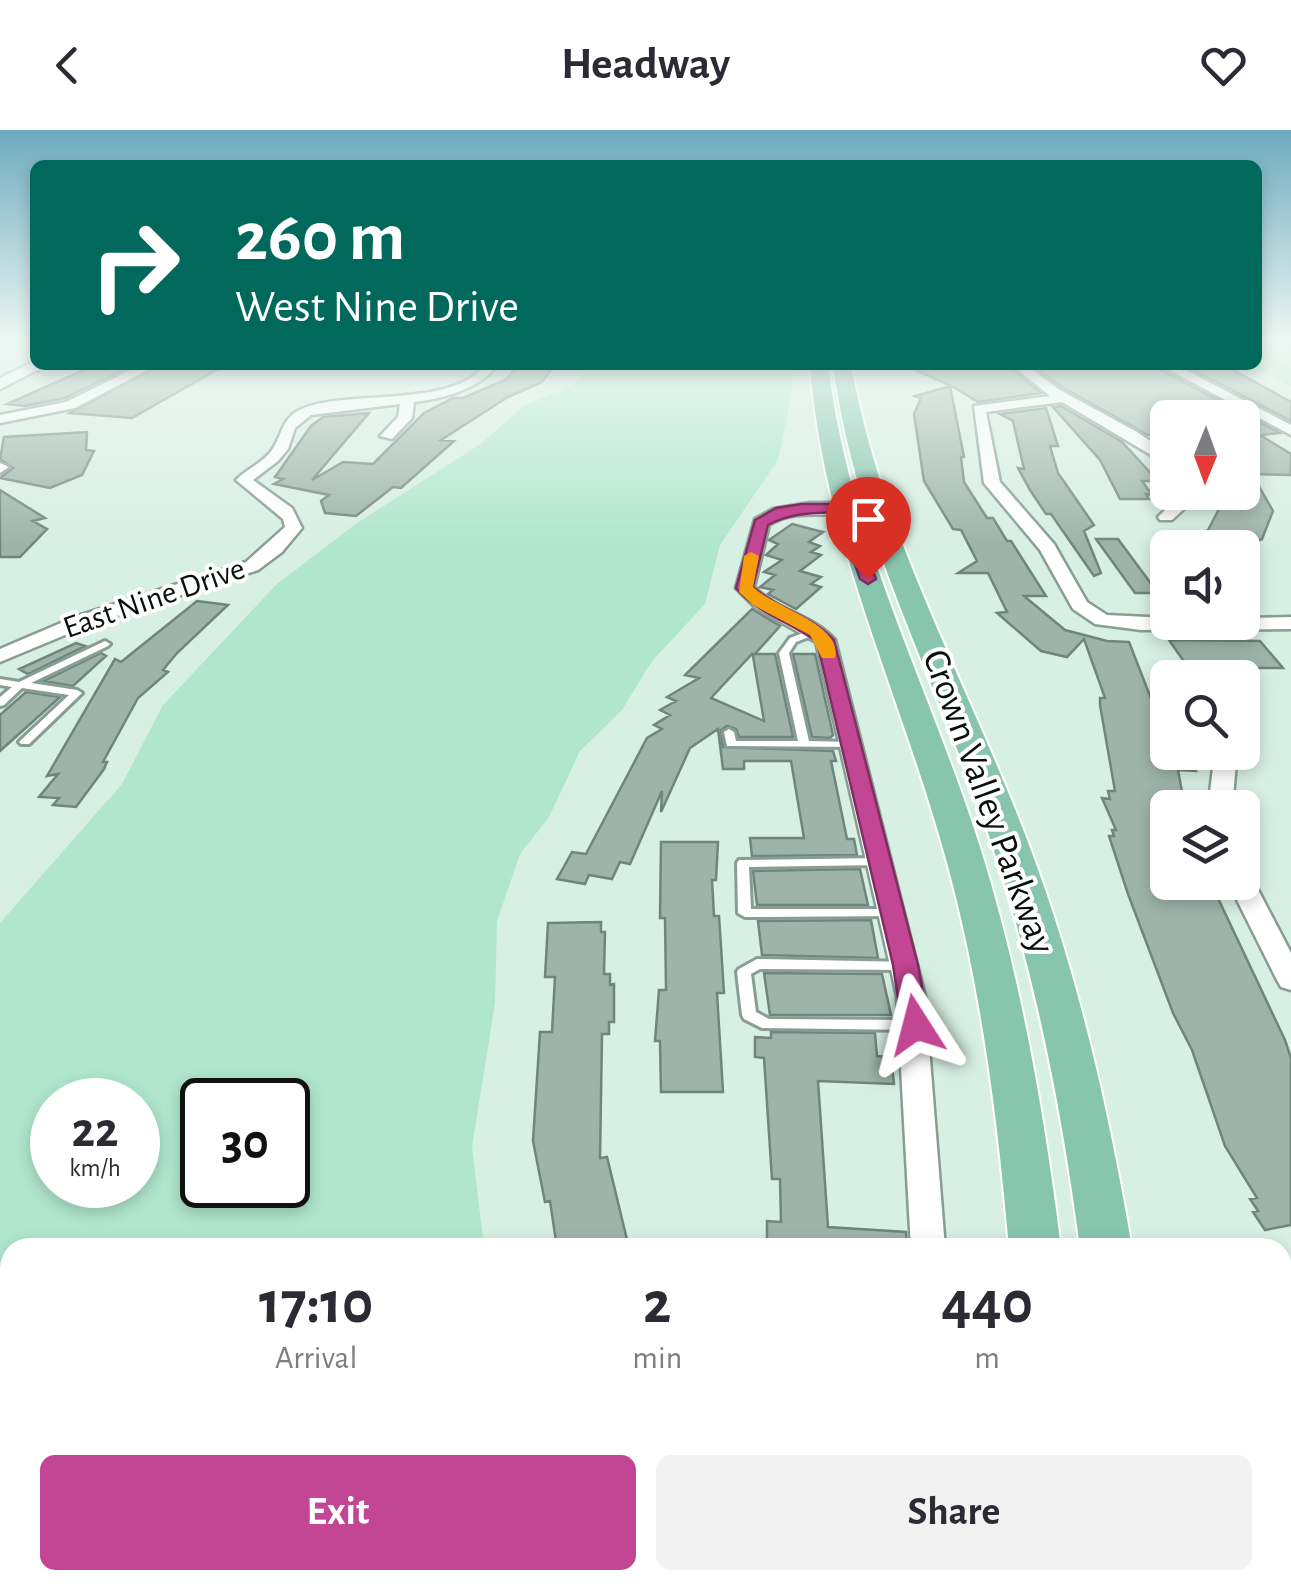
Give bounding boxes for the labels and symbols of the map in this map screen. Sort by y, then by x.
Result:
north arrow [1150,400,1260,510]
pin [826,477,911,580]
street label: East Nine Drive [59,552,249,644]
street label: Crown Valley Parkway [915,645,1061,959]
position arrow [864,973,968,1077]
speed limit sign: 30 [180,1078,310,1208]

